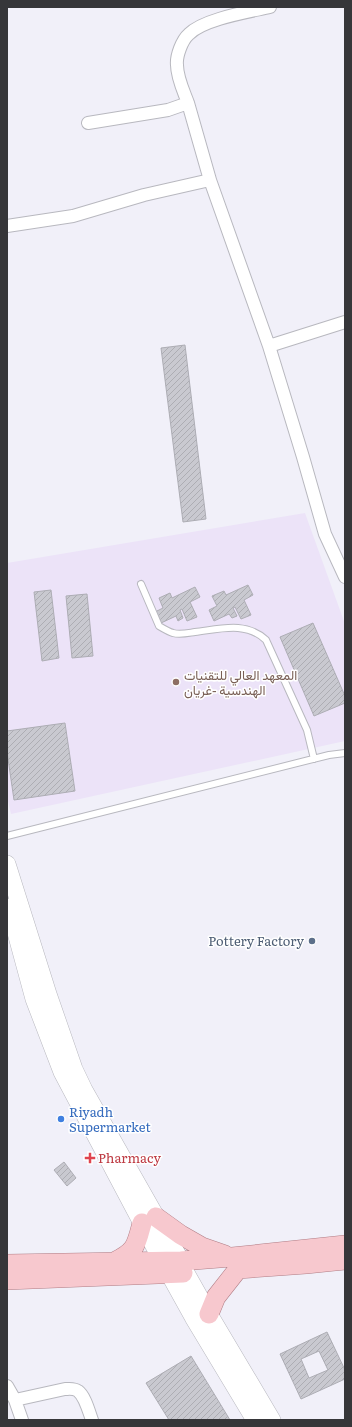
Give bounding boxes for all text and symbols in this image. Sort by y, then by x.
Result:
place label: المعهد العالي للتقنيات الهندسية -غريان [184,665,297,699]
marker: المعهد العالي للتقنيات الهندسية -غريان [171,677,181,687]
place label: Pottery Factory [208,931,305,950]
marker: Pottery Factory [307,936,317,946]
place label: Riyadh Supermarket [69,1102,151,1136]
marker: Riyadh Supermarket [56,1114,66,1124]
place label: Pharmacy [98,1148,161,1167]
marker: Pharmacy [85,1153,95,1163]

